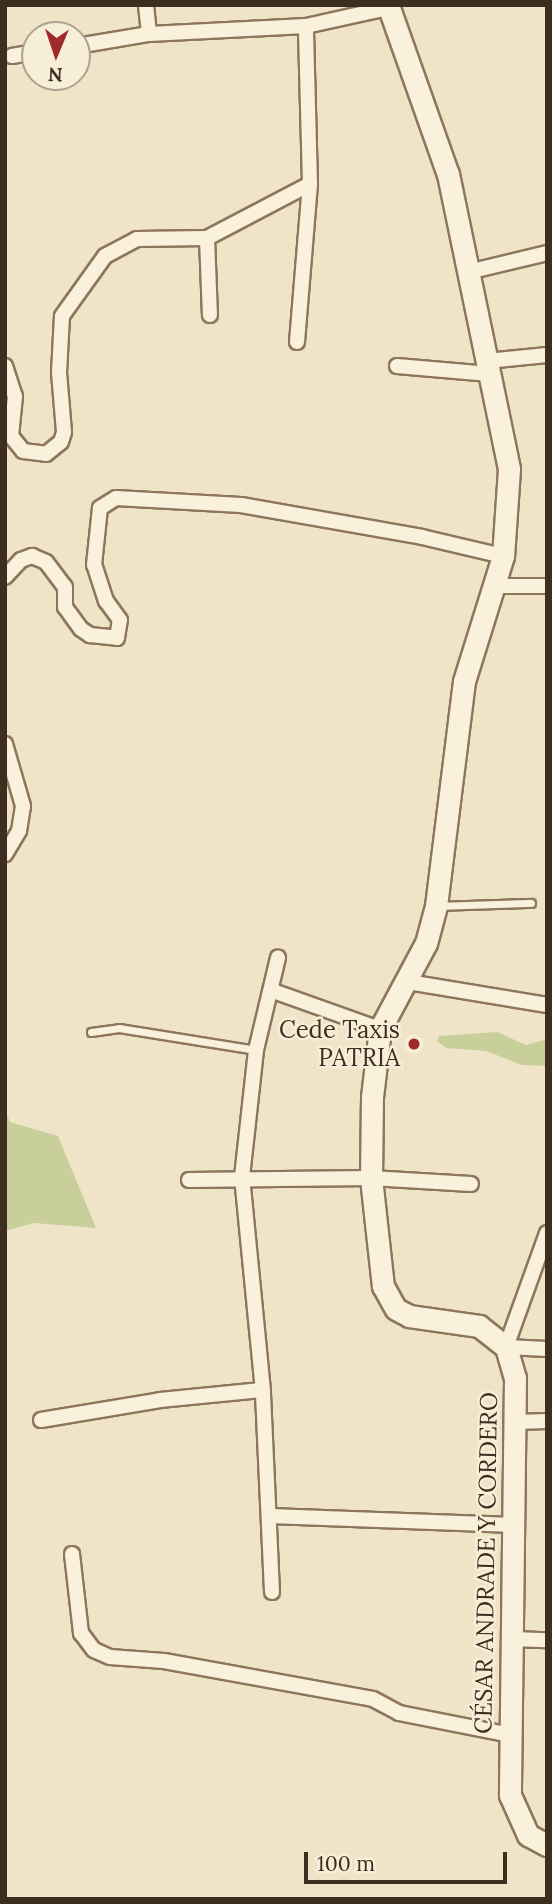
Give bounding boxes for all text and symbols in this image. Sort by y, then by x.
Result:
north arrow [21,21,91,91]
text: N [48,63,63,87]
place label: Cede Taxis PATRIA [279,1016,400,1072]
marker: Cede Taxis PATRIA [406,1036,422,1052]
street label: CÉSAR ANDRADE Y CORDERO [469,1392,503,1734]
scale bar [307,1838,510,1882]
text: 100 m [317,1850,375,1877]

